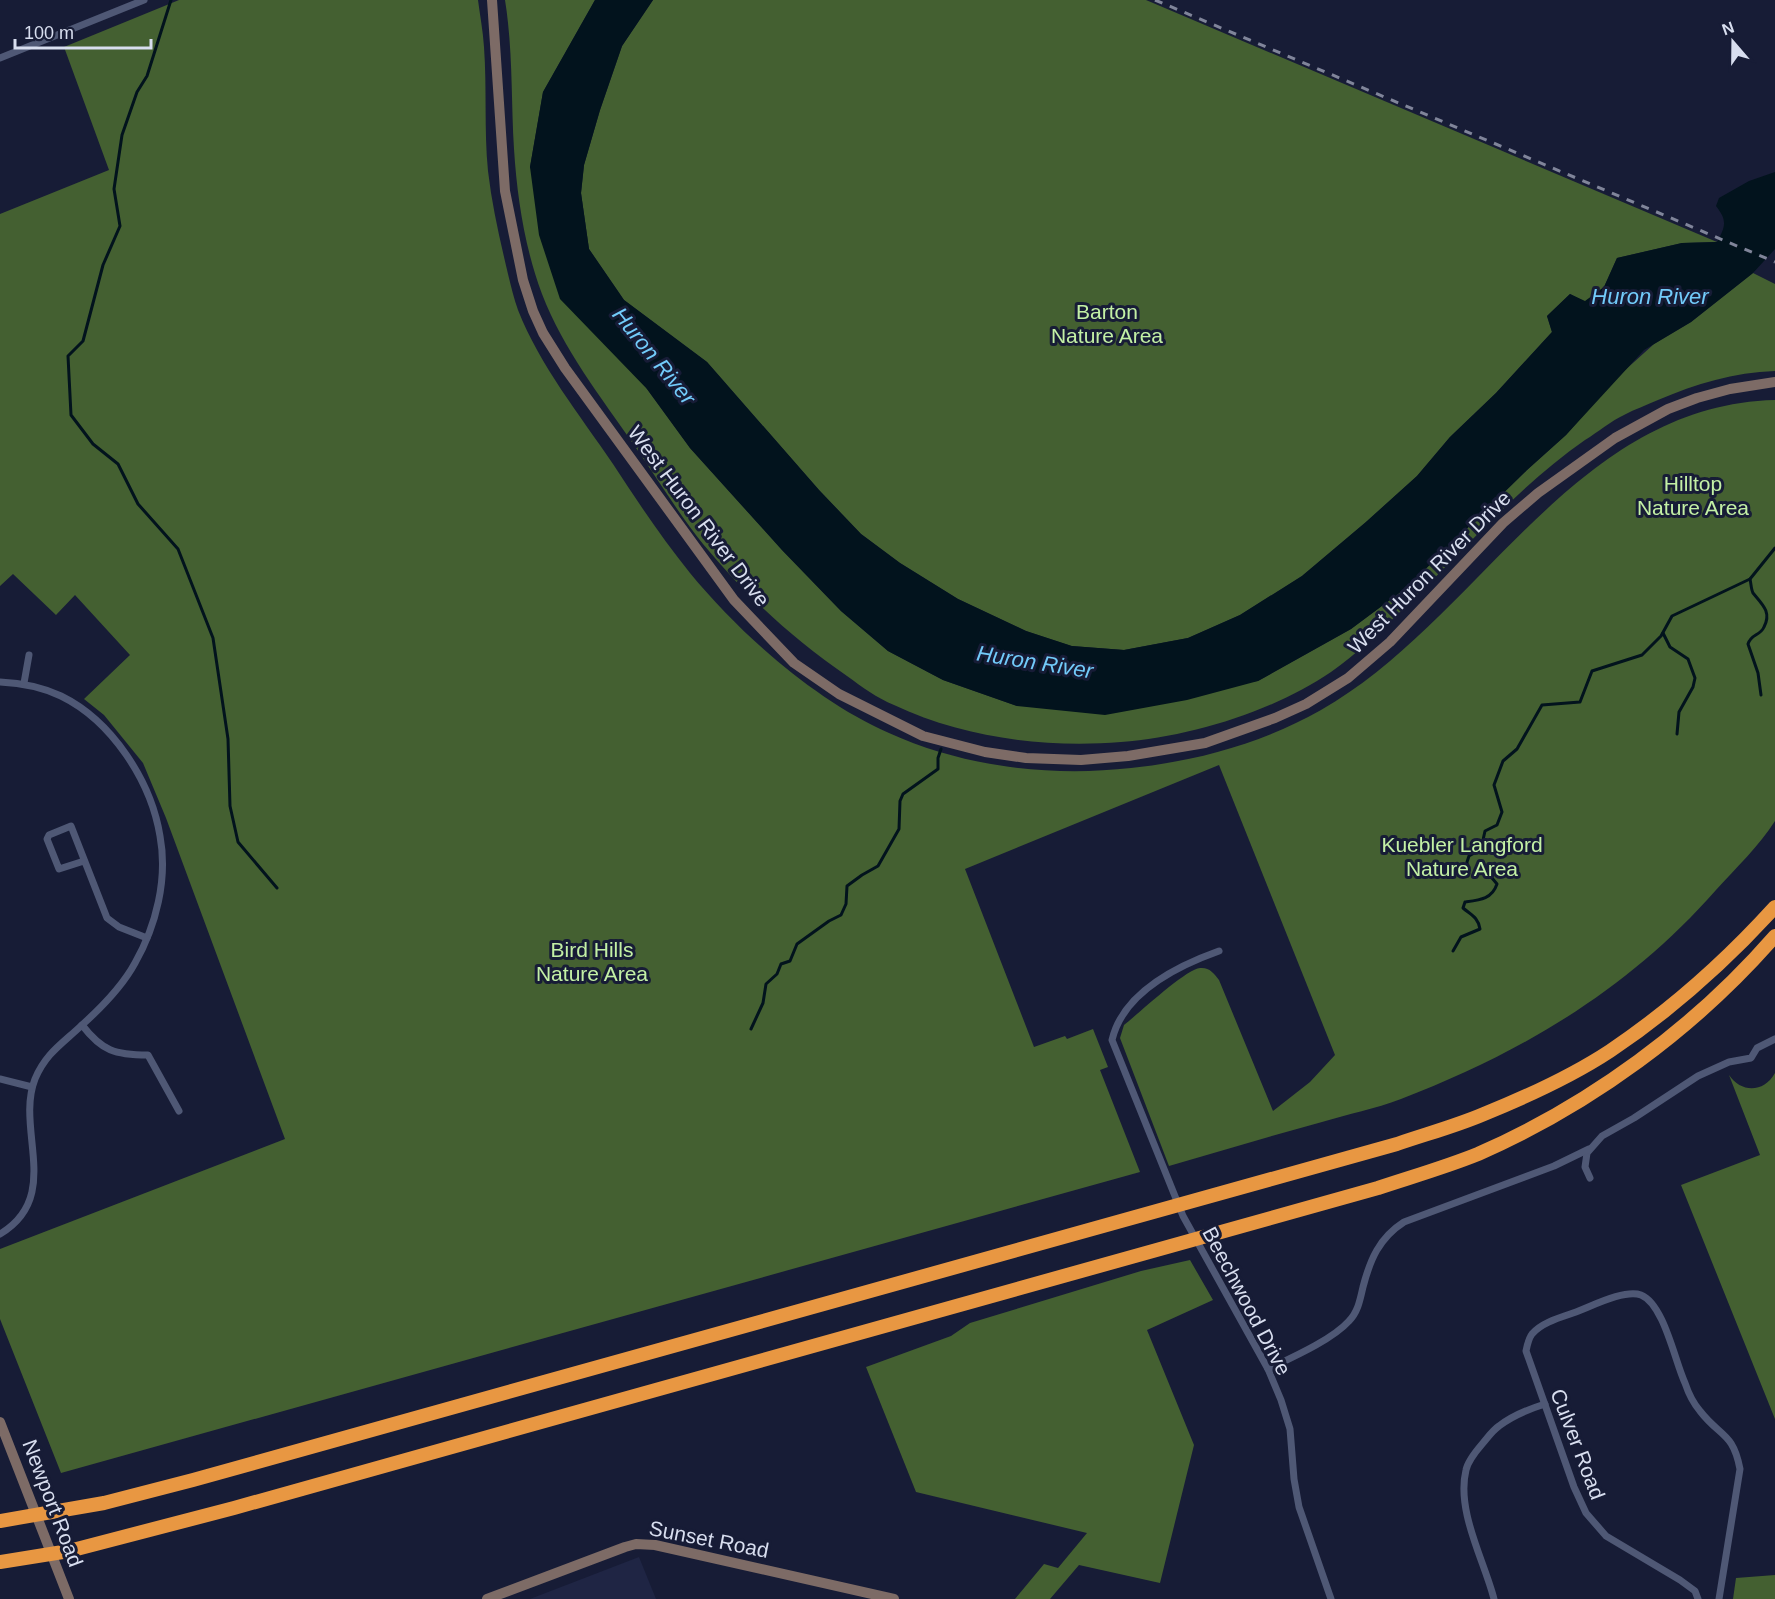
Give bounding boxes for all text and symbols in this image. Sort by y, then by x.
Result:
scale bar [15,12,152,50]
north arrow [1703,12,1763,72]
text: N [1720,18,1736,38]
text: 100 m [24,23,74,43]
water label: Huron River [1591,284,1710,309]
park label: Barton Nature Area [1051,300,1163,347]
water label: Huron River [607,303,702,411]
street label: West Huron River Drive [624,421,774,611]
park label: Hilltop Nature Area [1637,472,1749,519]
street label: West Huron River Drive [1343,486,1515,658]
water label: Huron River [975,640,1097,684]
park label: Kuebler Langford Nature Area [1381,833,1543,880]
park label: Bird Hills Nature Area [536,938,648,985]
street label: Beechwood Drive [1198,1223,1296,1379]
street label: Culver Road [1546,1385,1610,1503]
street label: Newport Road [18,1436,88,1570]
street label: Sunset Road [647,1516,771,1562]

